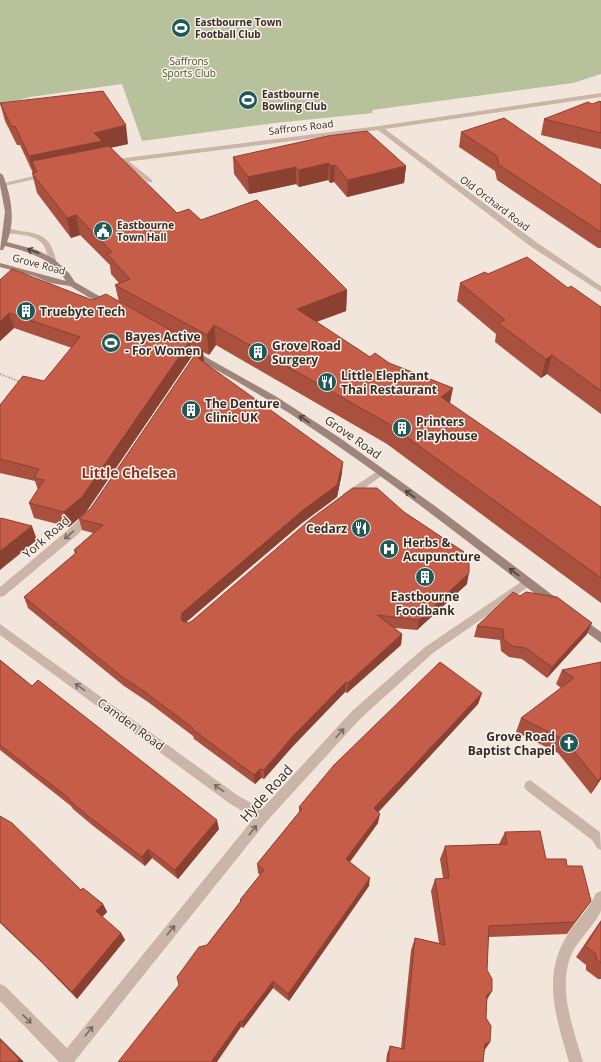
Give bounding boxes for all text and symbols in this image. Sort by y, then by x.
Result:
place label: Eastbourne Town Football Club [195,15,282,41]
sports icon: Eastbourne Town Football Club [170,17,192,39]
park label: Saffrons Sports Club [162,54,216,80]
place label: Eastbourne Bowling Club [262,87,327,113]
sports icon: Eastbourne Bowling Club [237,89,259,111]
street label: Saffrons Road [268,116,334,138]
street label: Old Orchard Road [457,172,533,234]
place label: Eastbourne Town Hall [117,218,174,244]
public building icon: Eastbourne Town Hall [92,220,114,242]
one-way arrow [27,247,39,255]
street label: Grove Road [11,250,67,278]
building icon: Truebyte Tech [15,300,37,322]
place label: Truebyte Tech [40,303,125,320]
place label: Bayes Active - For Women [125,328,201,359]
sports icon: Bayes Active - For Women [100,332,122,354]
place label: Grove Road Surgery [272,337,341,368]
building icon: Grove Road Surgery [247,341,269,363]
place label: Little Elephant Thai Restaurant [341,367,437,398]
restaurant icon: Little Elephant Thai Restaurant [316,371,338,393]
place label: The Denture Clinic UK [205,395,280,426]
building icon: The Denture Clinic UK [180,399,202,421]
street label: Grove Road [321,411,385,463]
place label: Printers Playhouse [416,413,478,444]
one-way arrow [299,415,310,423]
building icon: Printers Playhouse [391,417,413,439]
district label: Little Chelsea [82,463,176,482]
one-way arrow [405,490,416,498]
street label: York Road [19,512,73,562]
restaurant icon: Cedarz [350,517,372,539]
place label: Cedarz [306,520,347,537]
one-way arrow [64,531,75,540]
place label: Herbs & Acupuncture [403,534,481,565]
hospital icon: Herbs & Acupuncture [378,538,400,560]
building icon: Eastbourne Foodbank [414,566,436,588]
one-way arrow [509,568,520,576]
place label: Eastbourne Foodbank [391,588,459,619]
one-way arrow [74,683,85,691]
street label: Camden Road [94,694,168,754]
one-way arrow [335,728,345,738]
place label: Grove Road Baptist Chapel [468,728,555,759]
church icon: Grove Road Baptist Chapel [558,732,580,754]
street label: Hyde Road [235,760,297,826]
one-way arrow [213,784,224,792]
one-way arrow [248,824,257,835]
one-way arrow [166,925,175,936]
one-way arrow [22,1014,32,1024]
one-way arrow [84,1026,93,1037]

